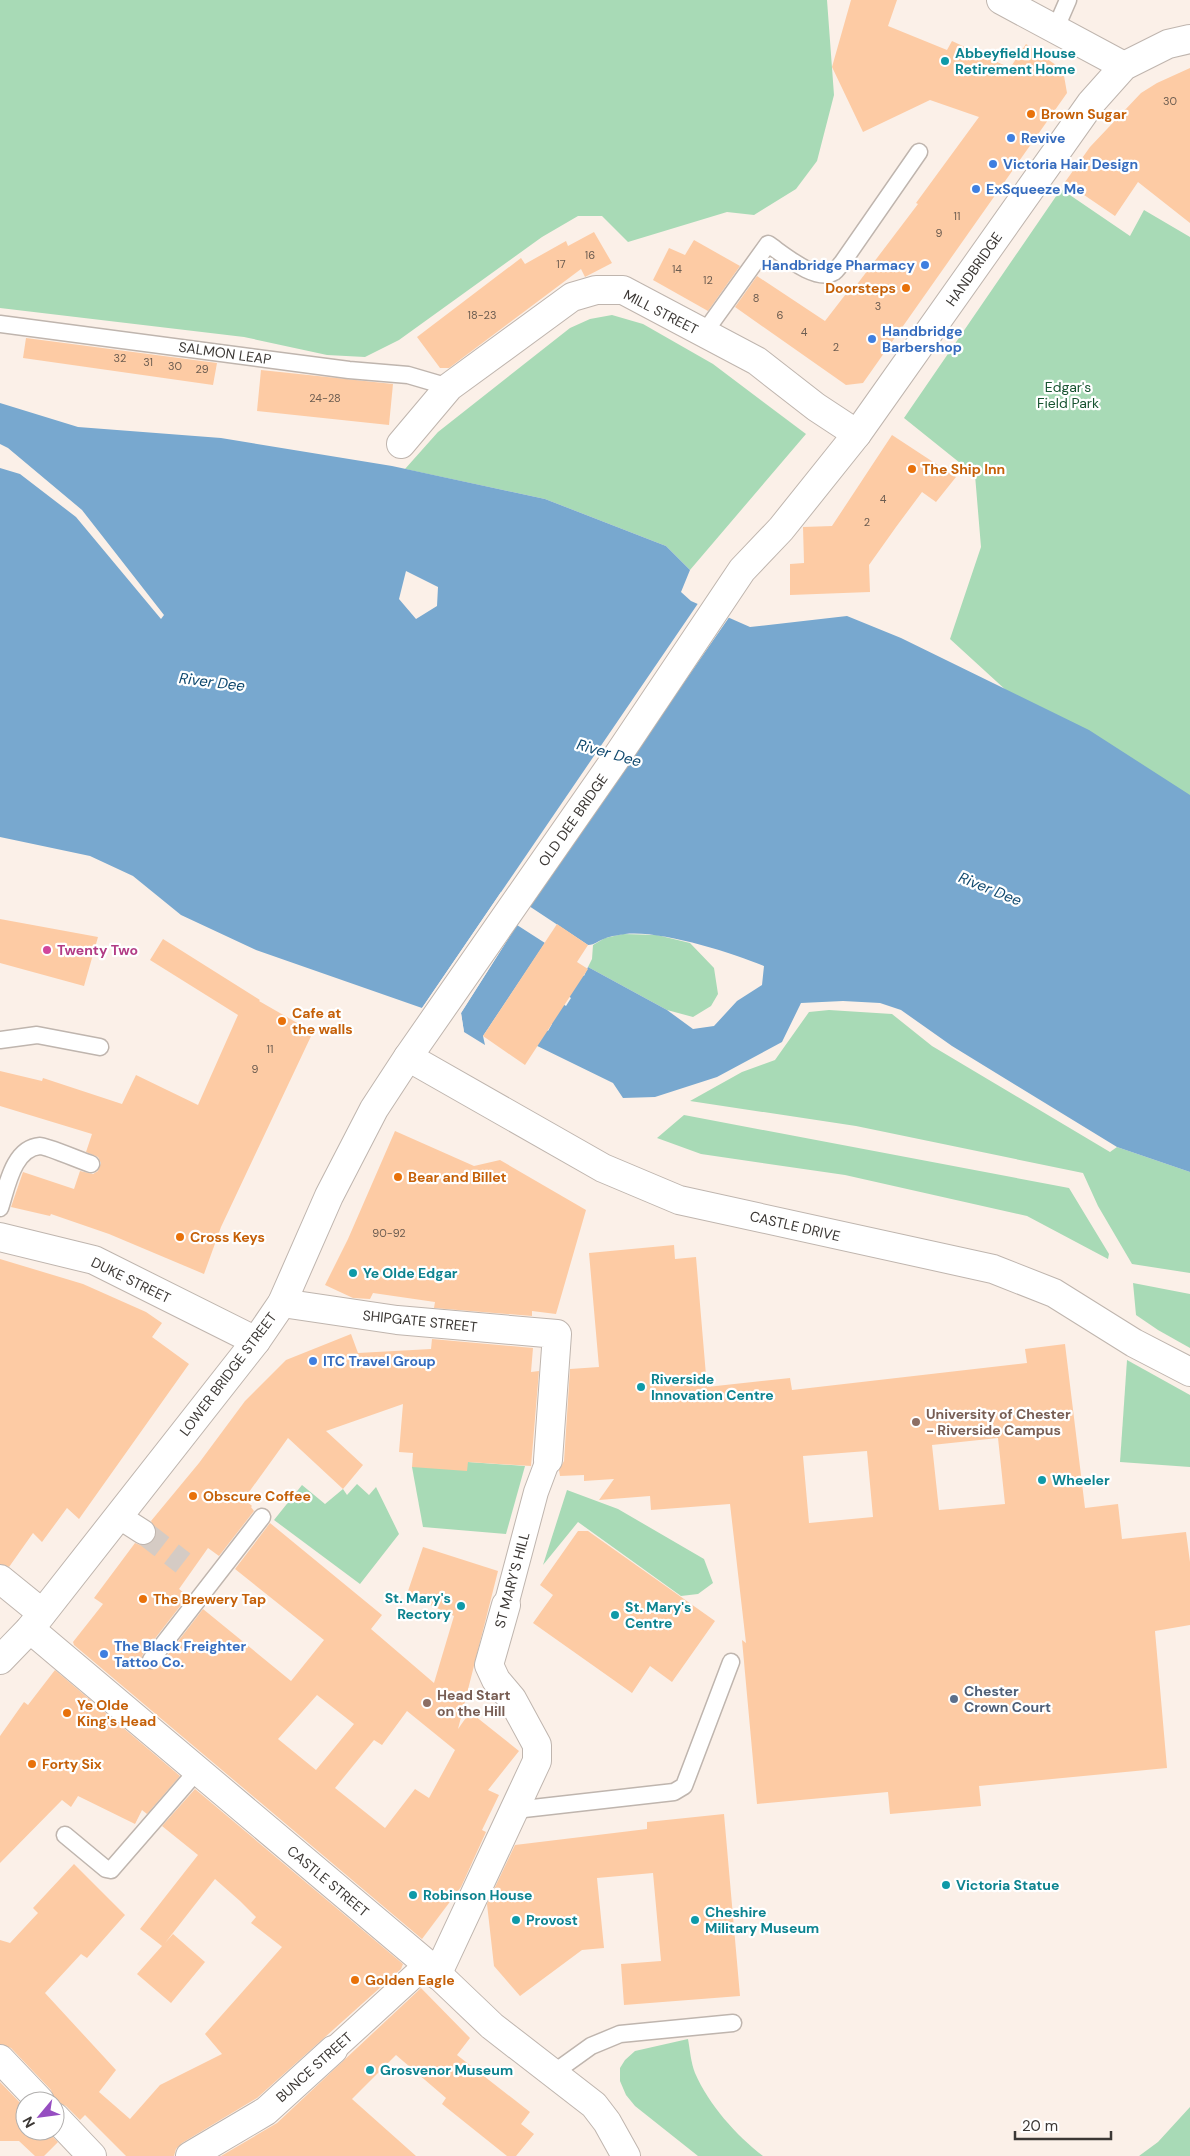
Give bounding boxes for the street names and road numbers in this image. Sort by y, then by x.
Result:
street label: HANDBRIDGE [942,228,1006,310]
street label: MILL STREET [621,286,701,339]
street label: SALMON LEAP [177,338,273,368]
street label: OLD DEE BRIDGE [534,770,612,870]
street label: CASTLE DRIVE [748,1207,842,1245]
street label: DUKE STREET [88,1253,174,1307]
street label: SHIPGATE STREET [362,1306,478,1336]
street label: LOWER BRIDGE STREET [176,1309,280,1439]
street label: ST MARY'S HILL [491,1530,533,1630]
street label: CASTLE STREET [283,1841,373,1921]
street label: BUNCE STREET [272,2028,356,2106]

